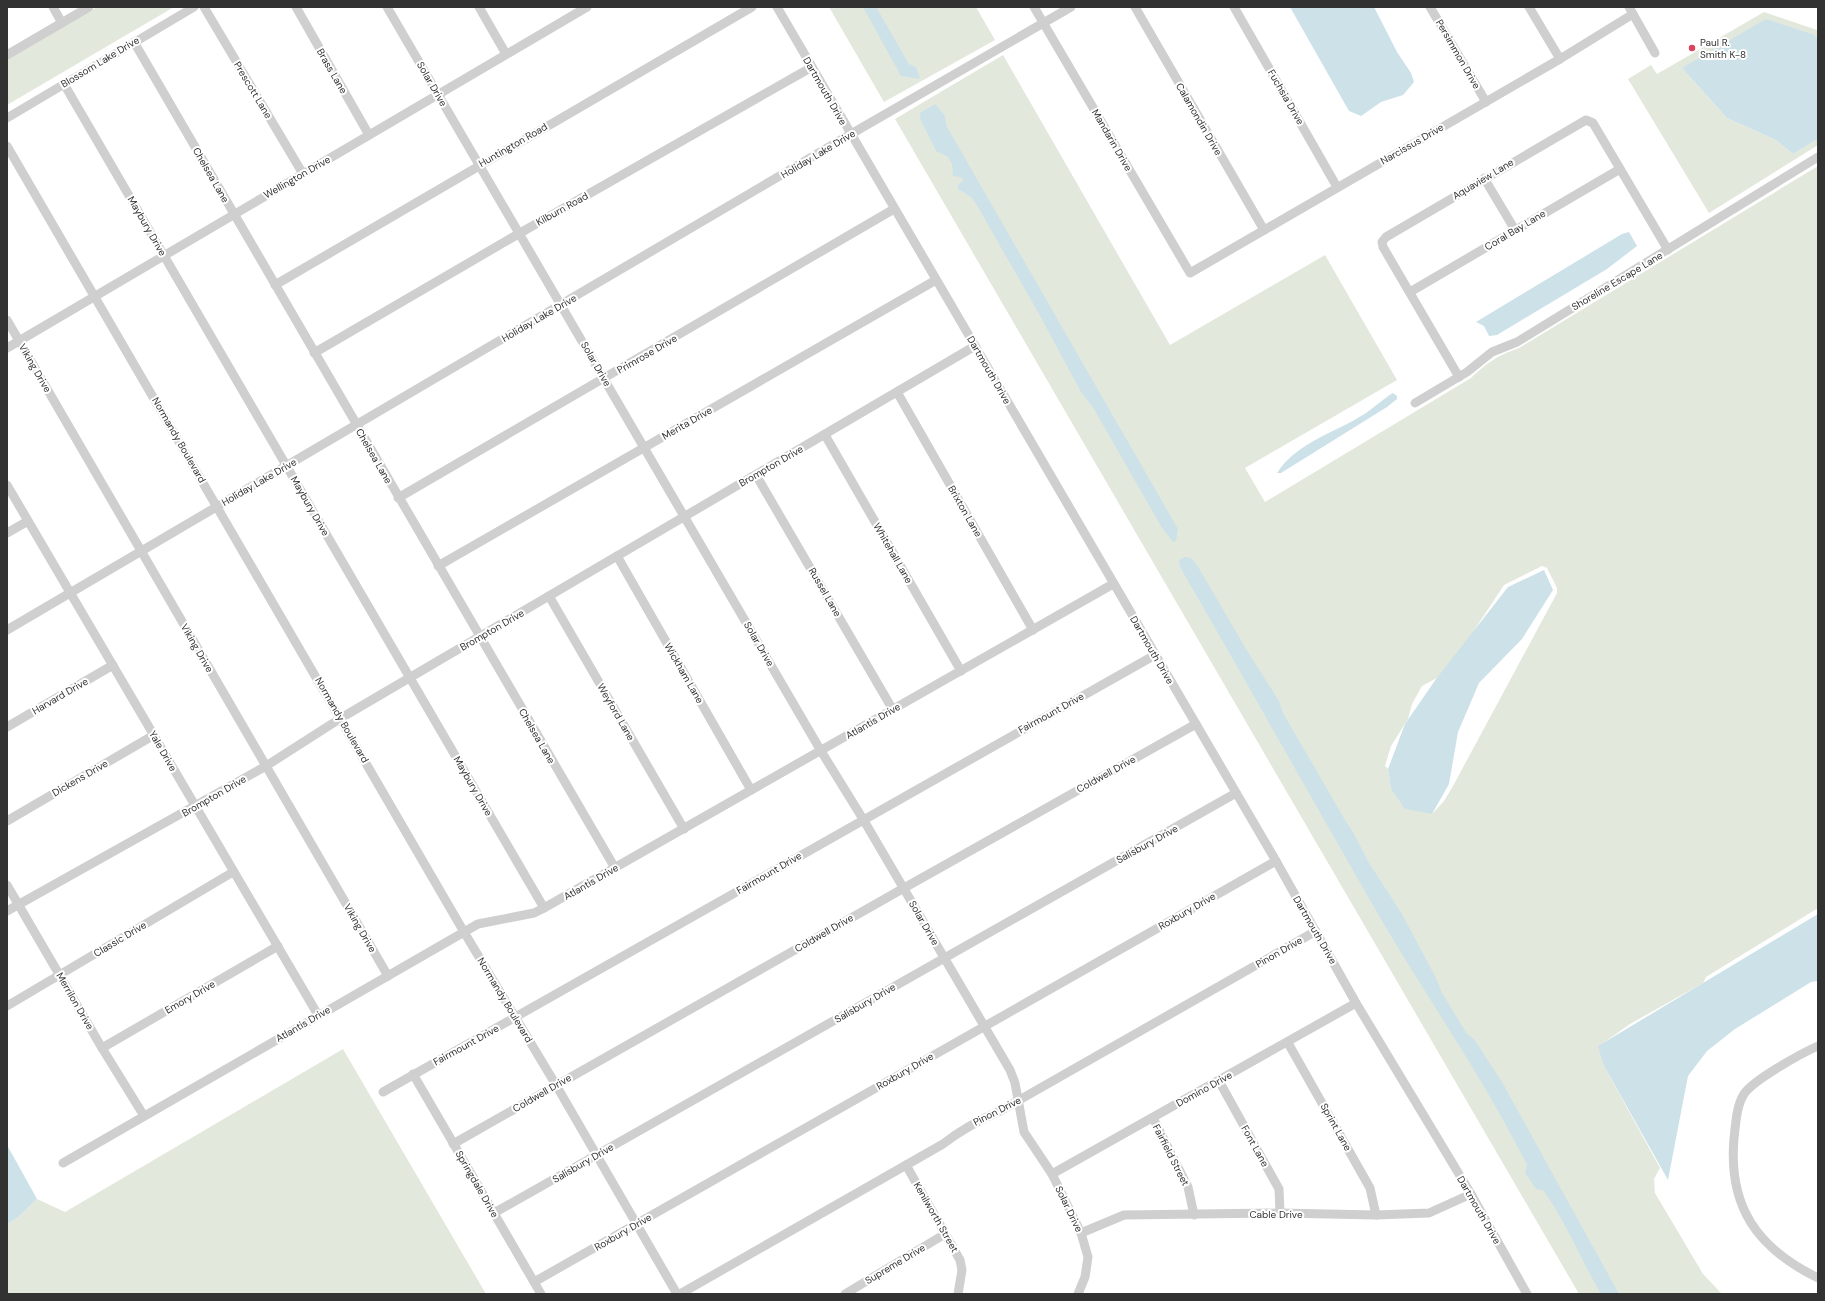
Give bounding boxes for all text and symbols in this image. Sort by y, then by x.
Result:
street label: Persimmon Drive [1433,17,1483,91]
street label: Blossom Lake Drive [58,33,142,91]
place label: Paul R. Smith K-8 [1700,36,1746,61]
marker: Paul R. Smith K-8 [1687,43,1697,53]
street label: Brass Lane [314,46,350,96]
street label: Dartmouth Drive [800,55,850,128]
street label: Prescott Lane [231,59,275,121]
street label: Solar Drive [414,59,450,109]
street label: Fuchsia Drive [1265,67,1307,127]
street label: Calamondin Drive [1173,80,1225,158]
street label: Mandarin Drive [1089,107,1135,174]
street label: Huntington Road [476,120,550,170]
street label: Narcissus Drive [1378,120,1446,167]
street label: Holiday Lake Drive [778,126,858,181]
street label: Chelsea Lane [190,145,232,205]
street label: Wellington Drive [261,153,333,201]
street label: Aquaview Lane [1450,155,1516,202]
street label: Kilburn Road [534,189,590,229]
street label: Maybury Drive [125,194,169,258]
street label: Coral Bay Lane [1482,207,1548,253]
street label: Shoreline Escape Lane [1569,249,1665,313]
street label: Holiday Lake Drive [499,291,579,345]
street label: Primrose Drive [615,331,680,376]
street label: Dartmouth Drive [964,334,1014,407]
street label: Solar Drive [578,339,614,389]
street label: Viking Drive [16,341,54,395]
street label: Normandy Boulevard [149,395,209,485]
street label: Merita Drive [660,403,715,443]
street label: Chelsea Lane [353,426,395,486]
street label: Brompton Drive [736,442,806,490]
street label: Holiday Lake Drive [219,455,299,509]
street label: Maybury Drive [288,474,332,538]
street label: Brixton Lane [945,483,985,539]
street label: Whitehall Lane [870,520,916,586]
street label: Russel Lane [806,565,844,619]
street label: Brompton Drive [457,606,527,654]
street label: Dartmouth Drive [1127,614,1177,687]
street label: Solar Drive [741,619,777,669]
street label: Viking Drive [178,621,216,675]
street label: Wickham Lane [661,640,707,706]
street label: Harvard Drive [30,675,91,717]
street label: Normandy Boulevard [312,675,372,765]
street label: Weyford Lane [594,681,638,743]
street label: Fairmount Drive [1016,689,1086,736]
street label: Atlantis Drive [843,700,903,742]
street label: Chelsea Lane [516,706,558,766]
street label: Yale Drive [146,728,180,774]
street label: Coldwell Drive [1074,752,1138,796]
street label: Maybury Drive [451,754,495,818]
street label: Dickens Drive [50,757,111,799]
street label: Brompton Drive [179,772,249,820]
street label: Salisbury Drive [1114,822,1180,866]
street label: Fairmount Drive [734,849,804,897]
street label: Atlantis Drive [561,861,621,903]
street label: Roxbury Drive [1156,889,1218,933]
street label: Dartmouth Drive [1290,894,1340,967]
street label: Solar Drive [906,898,942,948]
street label: Viking Drive [341,901,379,955]
street label: Coldwell Drive [792,911,856,955]
street label: Classic Drive [91,918,149,960]
street label: Pinon Drive [1253,933,1305,971]
street label: Normandy Boulevard [475,955,535,1045]
street label: Merrilon Drive [53,970,97,1032]
street label: Emory Drive [162,977,218,1017]
street label: Salisbury Drive [832,980,898,1026]
street label: Atlantis Drive [273,1003,333,1045]
street label: Fairmount Drive [431,1021,501,1068]
street label: Roxbury Drive [874,1049,936,1093]
street label: Domino Drive [1174,1068,1235,1110]
street label: Coldwell Drive [510,1071,574,1115]
street label: Pinon Drive [971,1093,1023,1129]
street label: Sprint Lane [1318,1101,1355,1153]
street label: Fairfield Street [1150,1122,1192,1188]
street label: Font Lane [1238,1123,1272,1169]
street label: Salisbury Drive [550,1140,616,1186]
street label: Springdale Drive [453,1148,502,1220]
street label: Dartmouth Drive [1454,1174,1504,1247]
street label: Kenilworth Street [911,1179,961,1255]
street label: Solar Drive [1052,1184,1086,1234]
street label: Cable Drive [1249,1208,1303,1221]
street label: Roxbury Drive [592,1210,654,1254]
street label: Supreme Drive [863,1241,928,1287]

